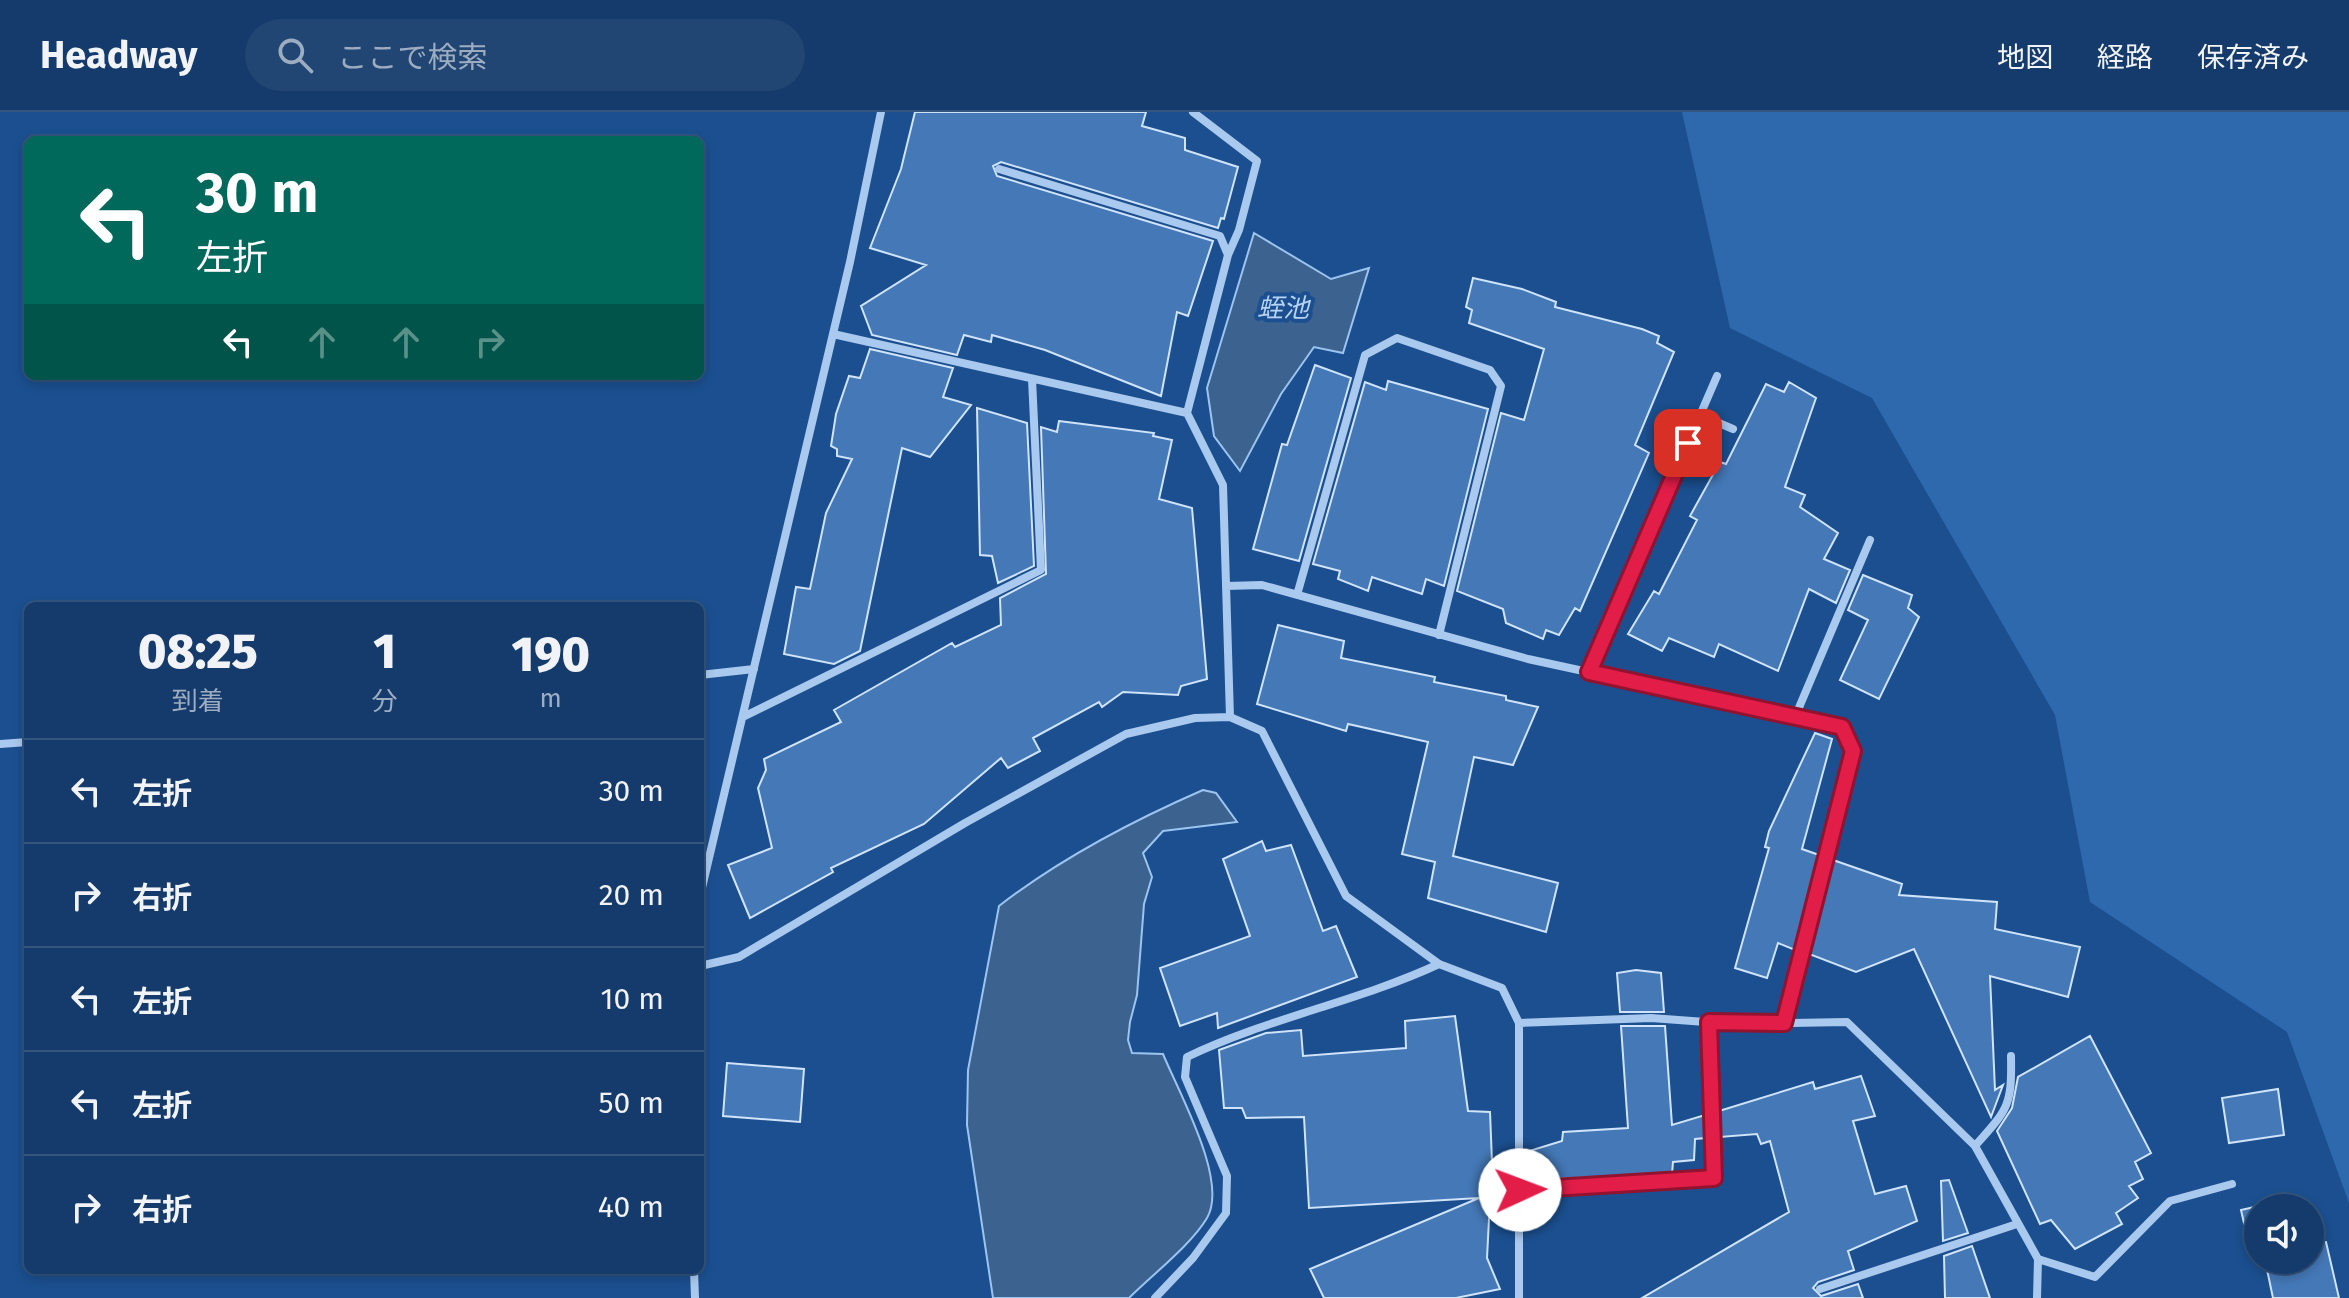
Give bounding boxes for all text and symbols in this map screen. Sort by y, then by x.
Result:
search box [245,19,805,91]
text: Headway [40,32,197,78]
icon: search [273,33,317,77]
text: ここで検索 [337,40,487,76]
text: 地図 [1997,41,2053,74]
text: 経路 [2097,41,2153,74]
text: 保存済み [2197,41,2309,74]
text: 30 m [196,160,318,227]
icon: left [64,168,168,272]
text: 左折 [196,236,268,280]
water label: 蛭池 [1257,293,1312,324]
icon: left [216,320,260,364]
icon: ahead [300,320,344,364]
icon: ahead [384,320,428,364]
icon: right [468,320,512,364]
pin [1654,409,1722,477]
icon: arrive [1666,421,1710,465]
text: 08:25 [138,623,258,681]
text: 1 [373,623,396,681]
text: 190 [511,626,590,684]
text: m [540,683,562,714]
text: 到着 [172,686,224,717]
text: 分 [372,686,398,717]
icon: left [64,769,108,813]
text: 30 m [599,773,664,809]
text: 左折 [132,776,192,812]
icon: right [64,873,108,917]
text: 20 m [599,877,664,913]
text: 右折 [132,880,192,916]
icon: left [64,977,108,1021]
text: 10 m [601,981,664,1017]
text: 左折 [132,984,192,1020]
icon: left [64,1081,108,1125]
text: 50 m [599,1085,664,1121]
text: 左折 [132,1088,192,1124]
position arrow [1478,1148,1562,1232]
icon: right [64,1185,108,1229]
text: 40 m [598,1189,664,1225]
text: 右折 [132,1192,192,1228]
map controls [2244,1194,2324,1274]
button: sound [2244,1194,2324,1274]

